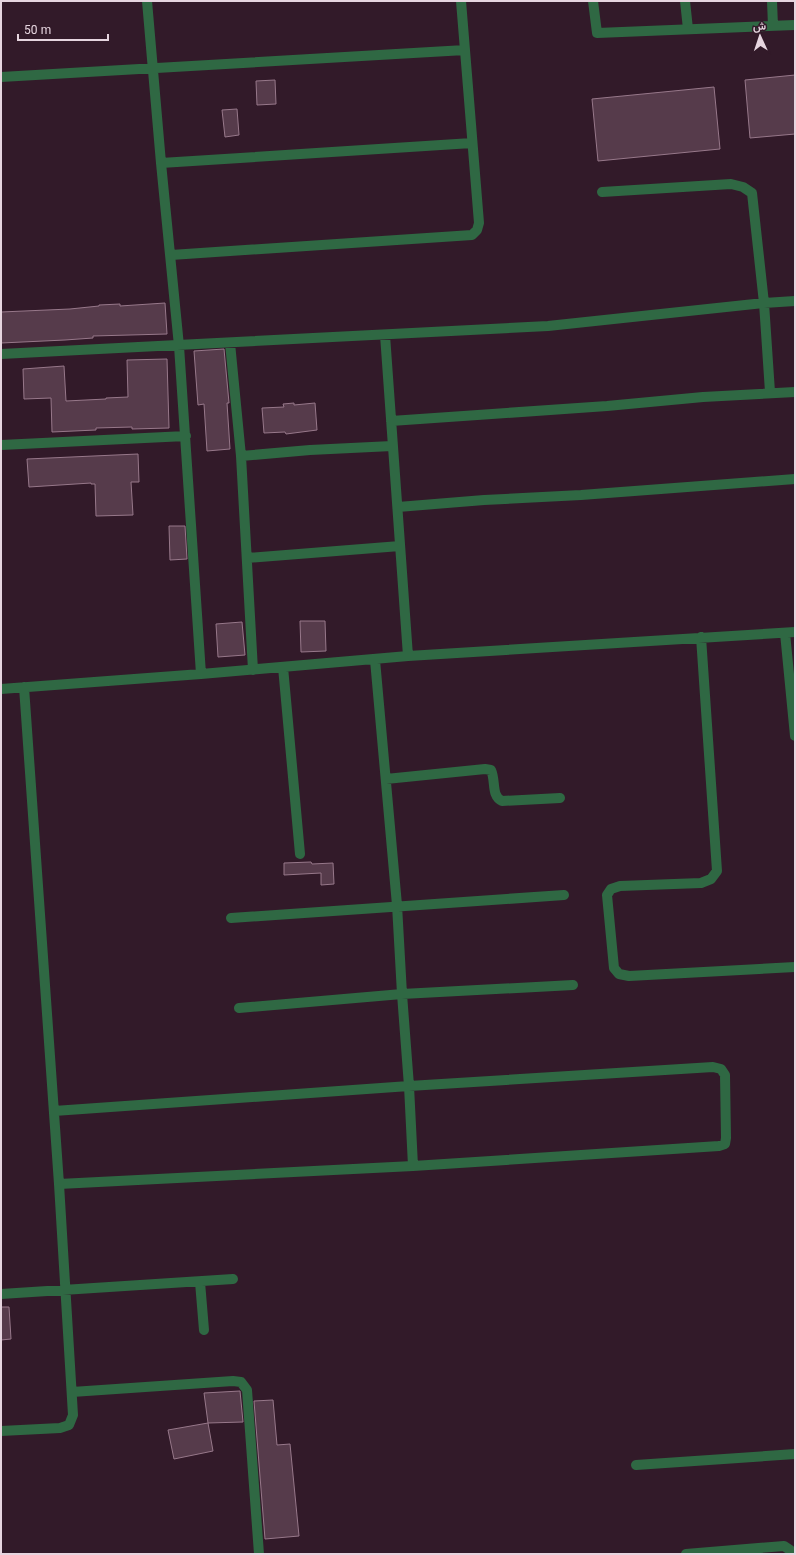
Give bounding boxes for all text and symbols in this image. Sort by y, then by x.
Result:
scale bar [18,16,108,42]
north arrow [740,16,780,56]
text: ش [753,19,767,36]
text: 50 m [24,22,51,40]

